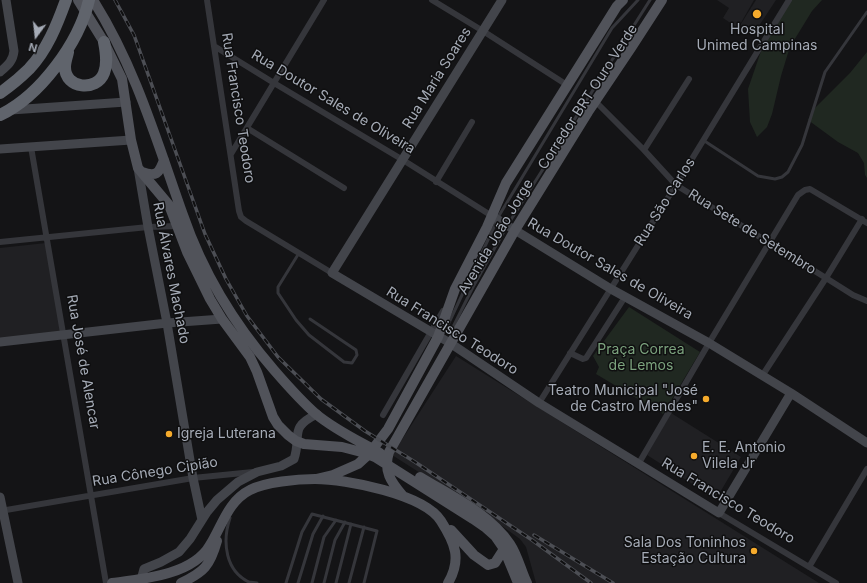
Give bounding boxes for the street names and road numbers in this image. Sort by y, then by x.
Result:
street label: Corredor BRT Ouro Verde [535,21,641,173]
street label: Rua Maria Soares [399,24,475,132]
street label: Rua Francisco Teodoro [218,31,258,185]
street label: Rua Doutor Sales de Oliveira [248,46,418,158]
street label: Rua São Carlos [631,155,699,249]
street label: Avenida João Jorge [455,176,537,298]
street label: Rua Sete de Setembro [685,186,819,278]
street label: Rua Álvares Machado [149,201,193,345]
street label: Rua Doutor Sales de Oliveira [524,215,696,323]
street label: Rua Francisco Teodoro [383,284,521,378]
street label: Rua José de Alencar [63,293,103,431]
street label: Rua Cônego Cipião [91,454,219,490]
street label: Rua Francisco Teodoro [658,455,798,547]

